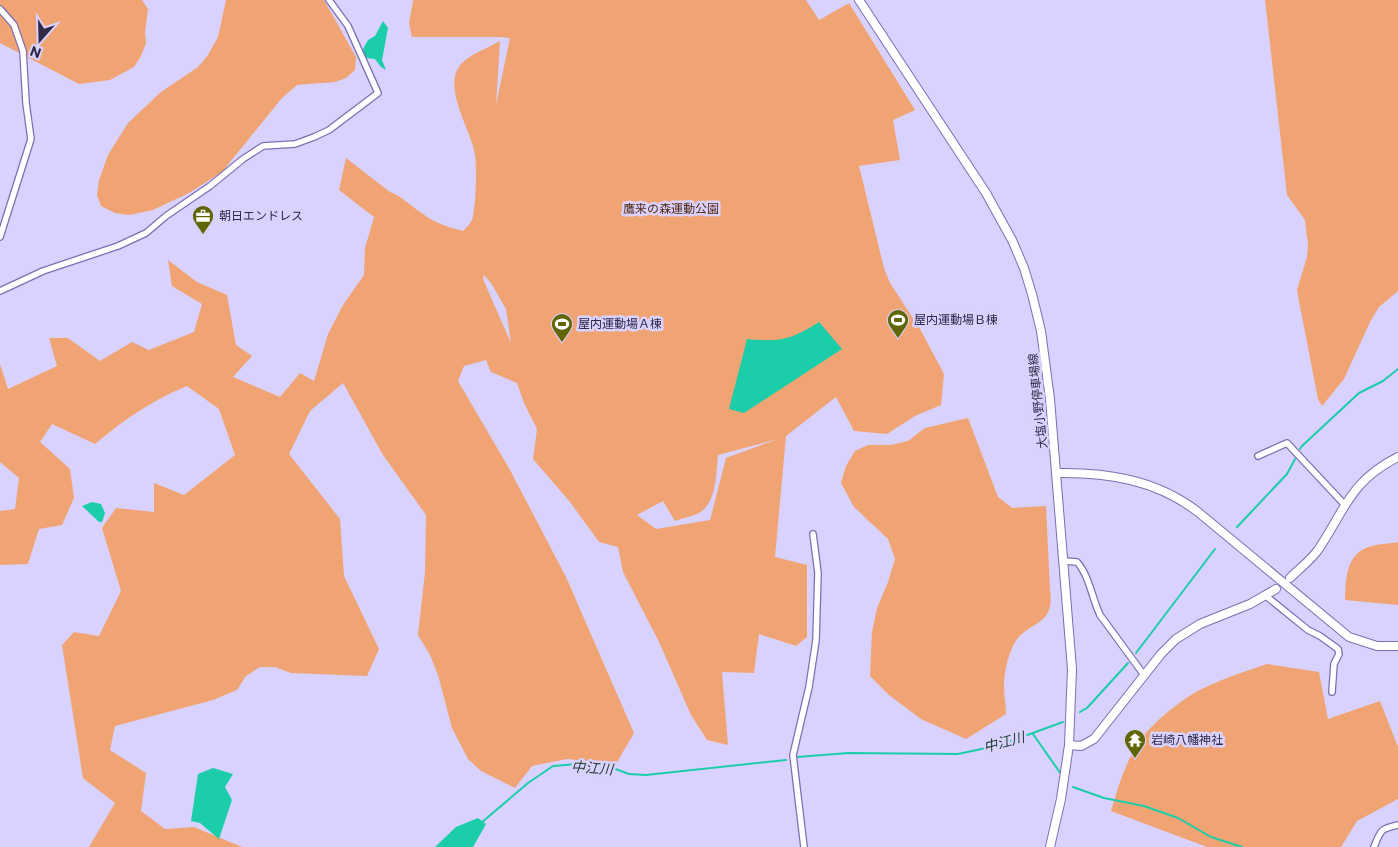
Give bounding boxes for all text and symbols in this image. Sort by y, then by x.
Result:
north arrow [15,15,65,65]
text: N [28,43,43,62]
park label: 鷹来の森運動公園 [623,201,719,215]
office icon: 朝日エンドレス [191,204,215,235]
place label: 朝日エンドレス [219,208,303,222]
sports icon: 屋内運動場Ｂ棟 [886,308,910,339]
sports icon: 屋内運動場Ａ棟 [550,312,574,343]
place label: 屋内運動場Ｂ棟 [914,312,998,326]
place label: 屋内運動場Ａ棟 [578,316,662,330]
street label: 大塩小野停車場線 [1025,353,1049,450]
water label: 中江川 [981,727,1028,755]
temple icon: 岩崎八幡神社 [1123,728,1147,759]
place label: 岩崎八幡神社 [1151,732,1223,746]
water label: 中江川 [570,758,616,778]

